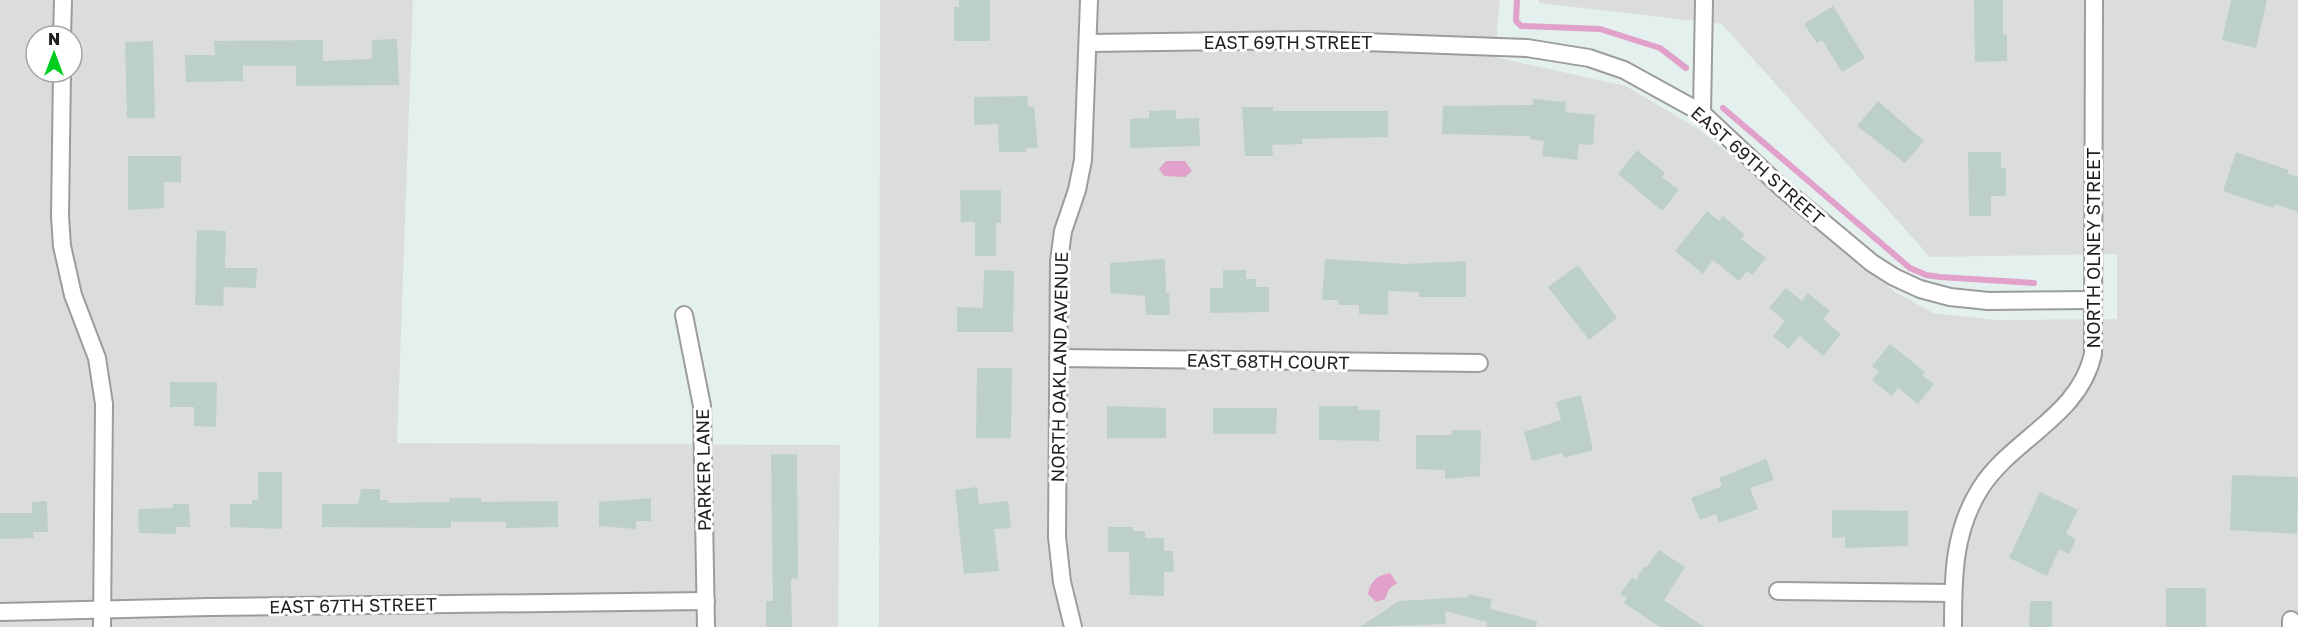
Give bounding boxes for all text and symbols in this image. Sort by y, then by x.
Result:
north arrow [24,24,84,84]
text: N [48,29,60,49]
street label: EAST 69TH STREET [1203,31,1373,53]
street label: EAST 69TH STREET [1687,101,1829,229]
street label: NORTH OLNEY STREET [2082,148,2104,348]
street label: NORTH OAKLAND AVENUE [1046,251,1072,483]
street label: EAST 68TH COURT [1186,349,1350,373]
street label: PARKER LANE [691,409,715,531]
street label: EAST 67TH STREET [269,593,437,617]

